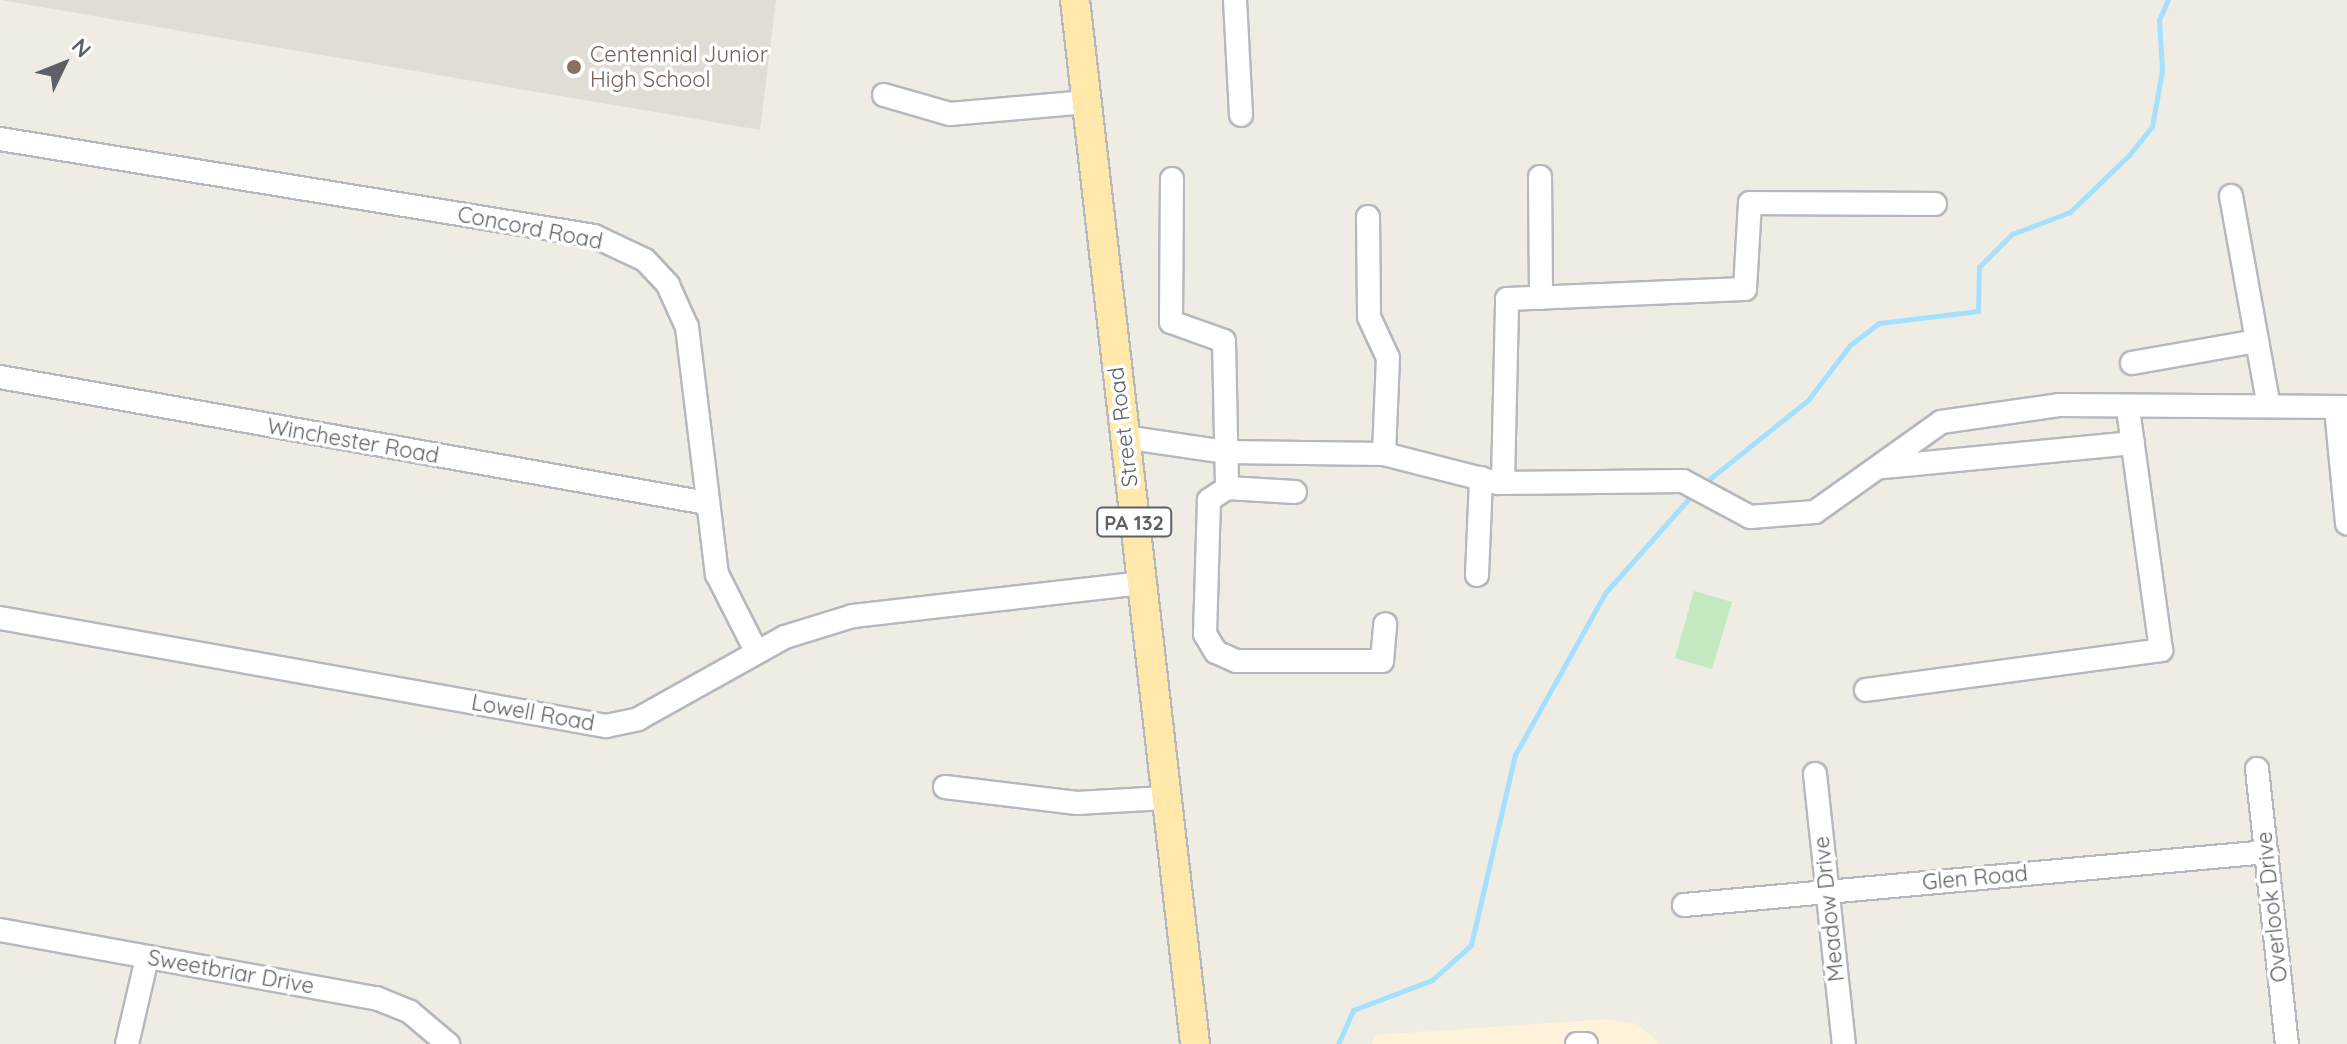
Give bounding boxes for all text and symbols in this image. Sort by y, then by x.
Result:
north arrow [24,24,104,104]
text: N [66,32,97,63]
place label: Centennial Junior High School [590,41,768,92]
marker: Centennial Junior High School [565,58,583,76]
street label: Concord Road [455,201,605,255]
street label: Street Road [1103,365,1143,489]
street label: Winchester Road [265,413,441,469]
road number: PA 132 [1096,506,1172,538]
street label: Lowell Road [469,689,597,737]
street label: Overlook Drive [2251,830,2293,984]
street label: Meadow Drive [1808,835,1850,983]
street label: Glen Road [1921,860,2029,896]
street label: Sweetbriar Drive [146,944,316,1000]

